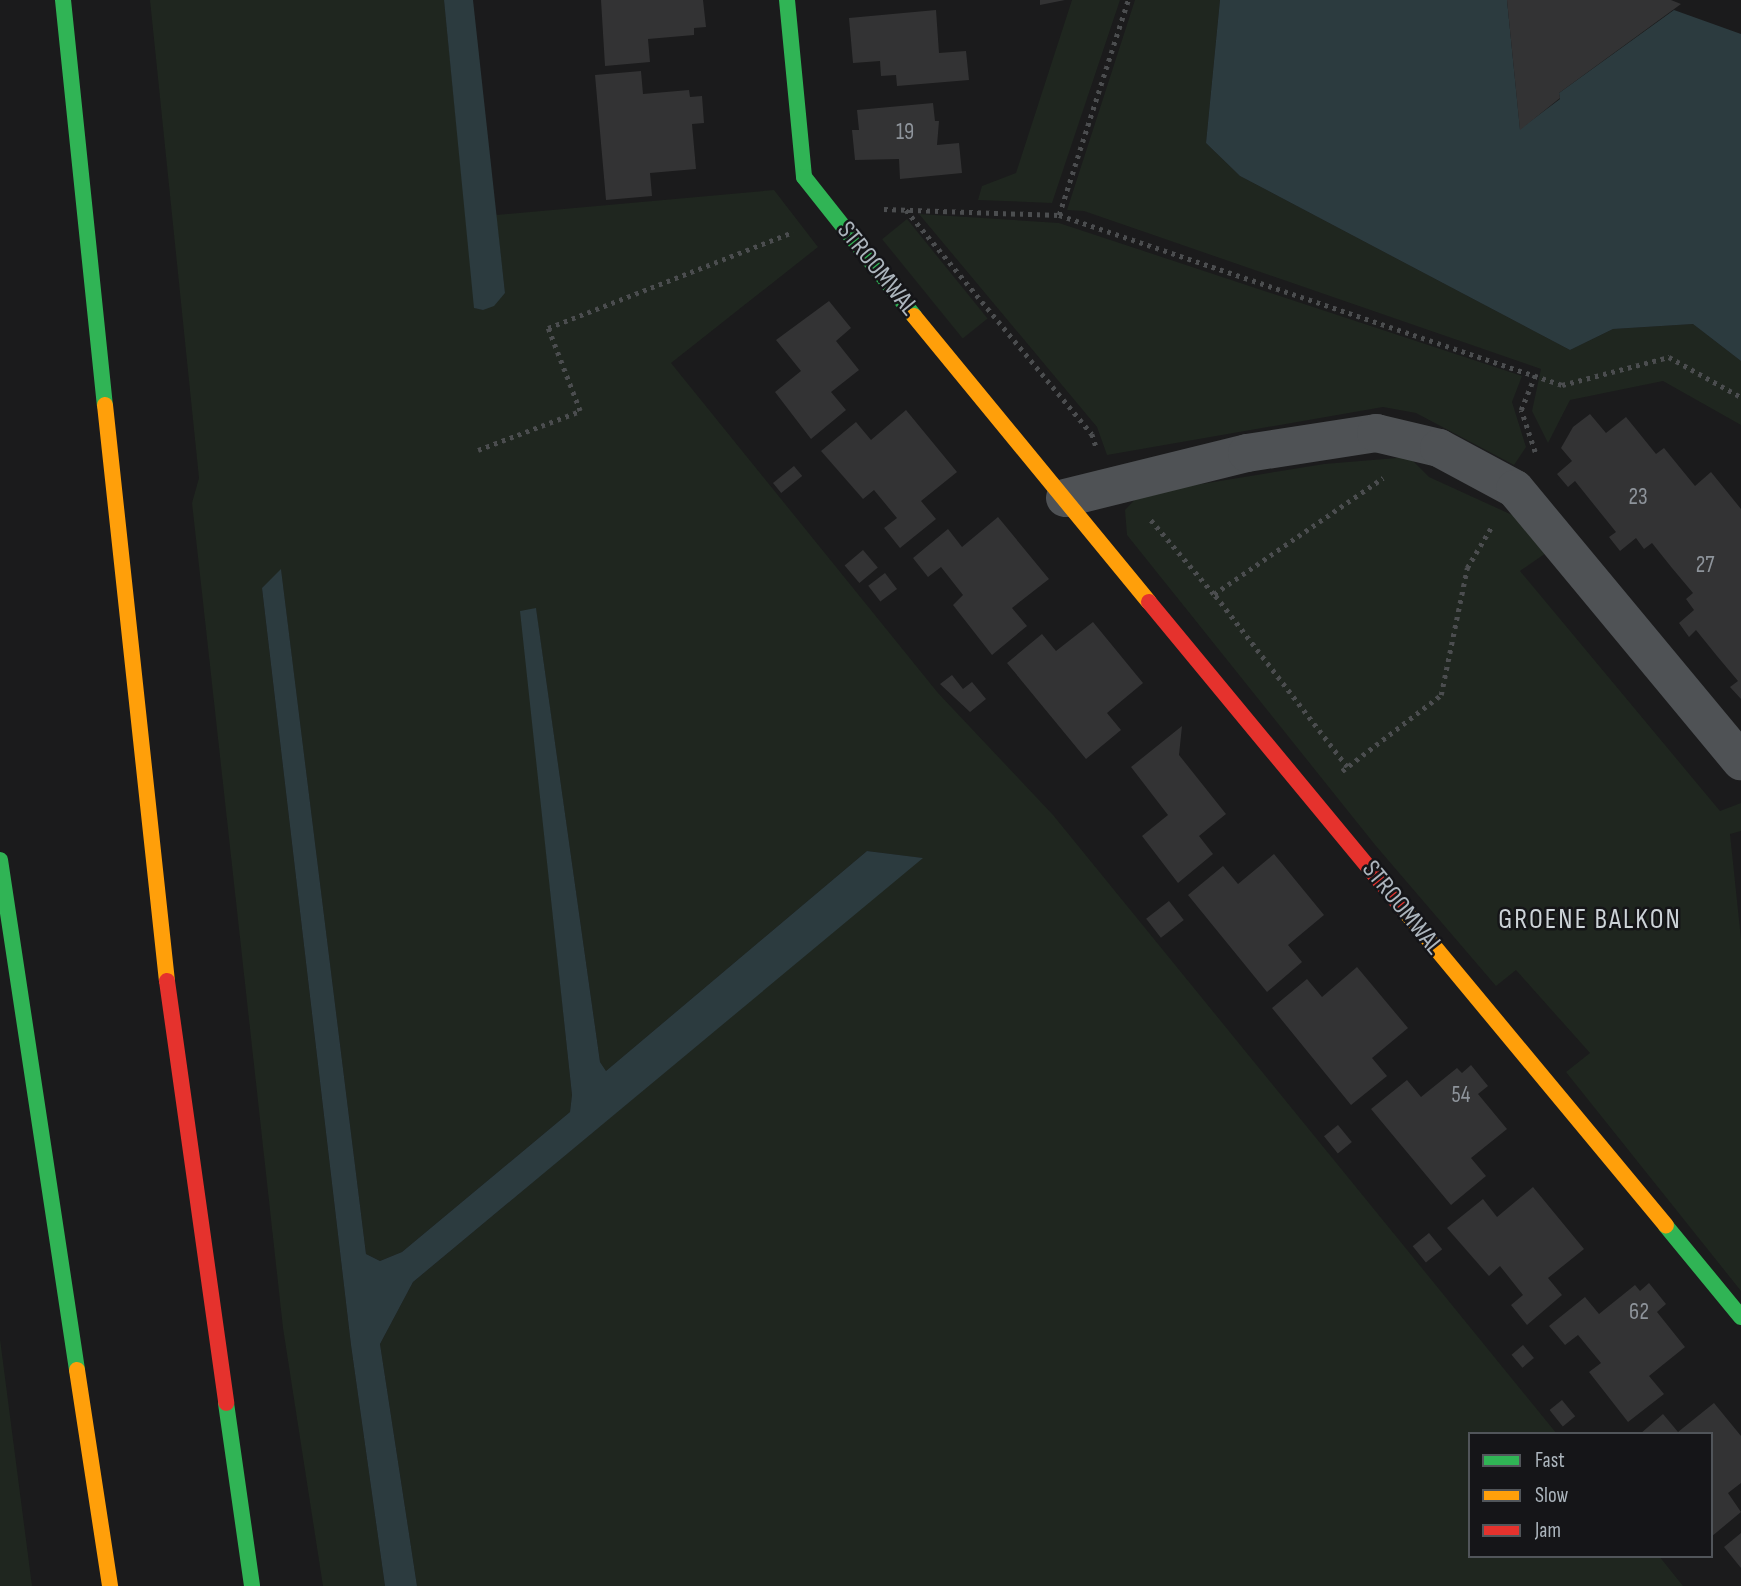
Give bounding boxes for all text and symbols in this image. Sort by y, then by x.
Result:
house number: 19 [896,118,914,146]
street label: STROOMWAL [830,216,924,322]
house number: 23 [1628,483,1648,511]
house number: 27 [1696,551,1714,579]
street label: STROOMWAL [1355,855,1449,961]
district label: GROENE BALKON [1500,903,1680,937]
house number: 54 [1452,1081,1470,1109]
house number: 62 [1629,1298,1649,1326]
legend [1468,1432,1713,1558]
text: Fast [1535,1448,1565,1473]
text: Slow [1535,1483,1568,1508]
text: Jam [1535,1518,1561,1543]

